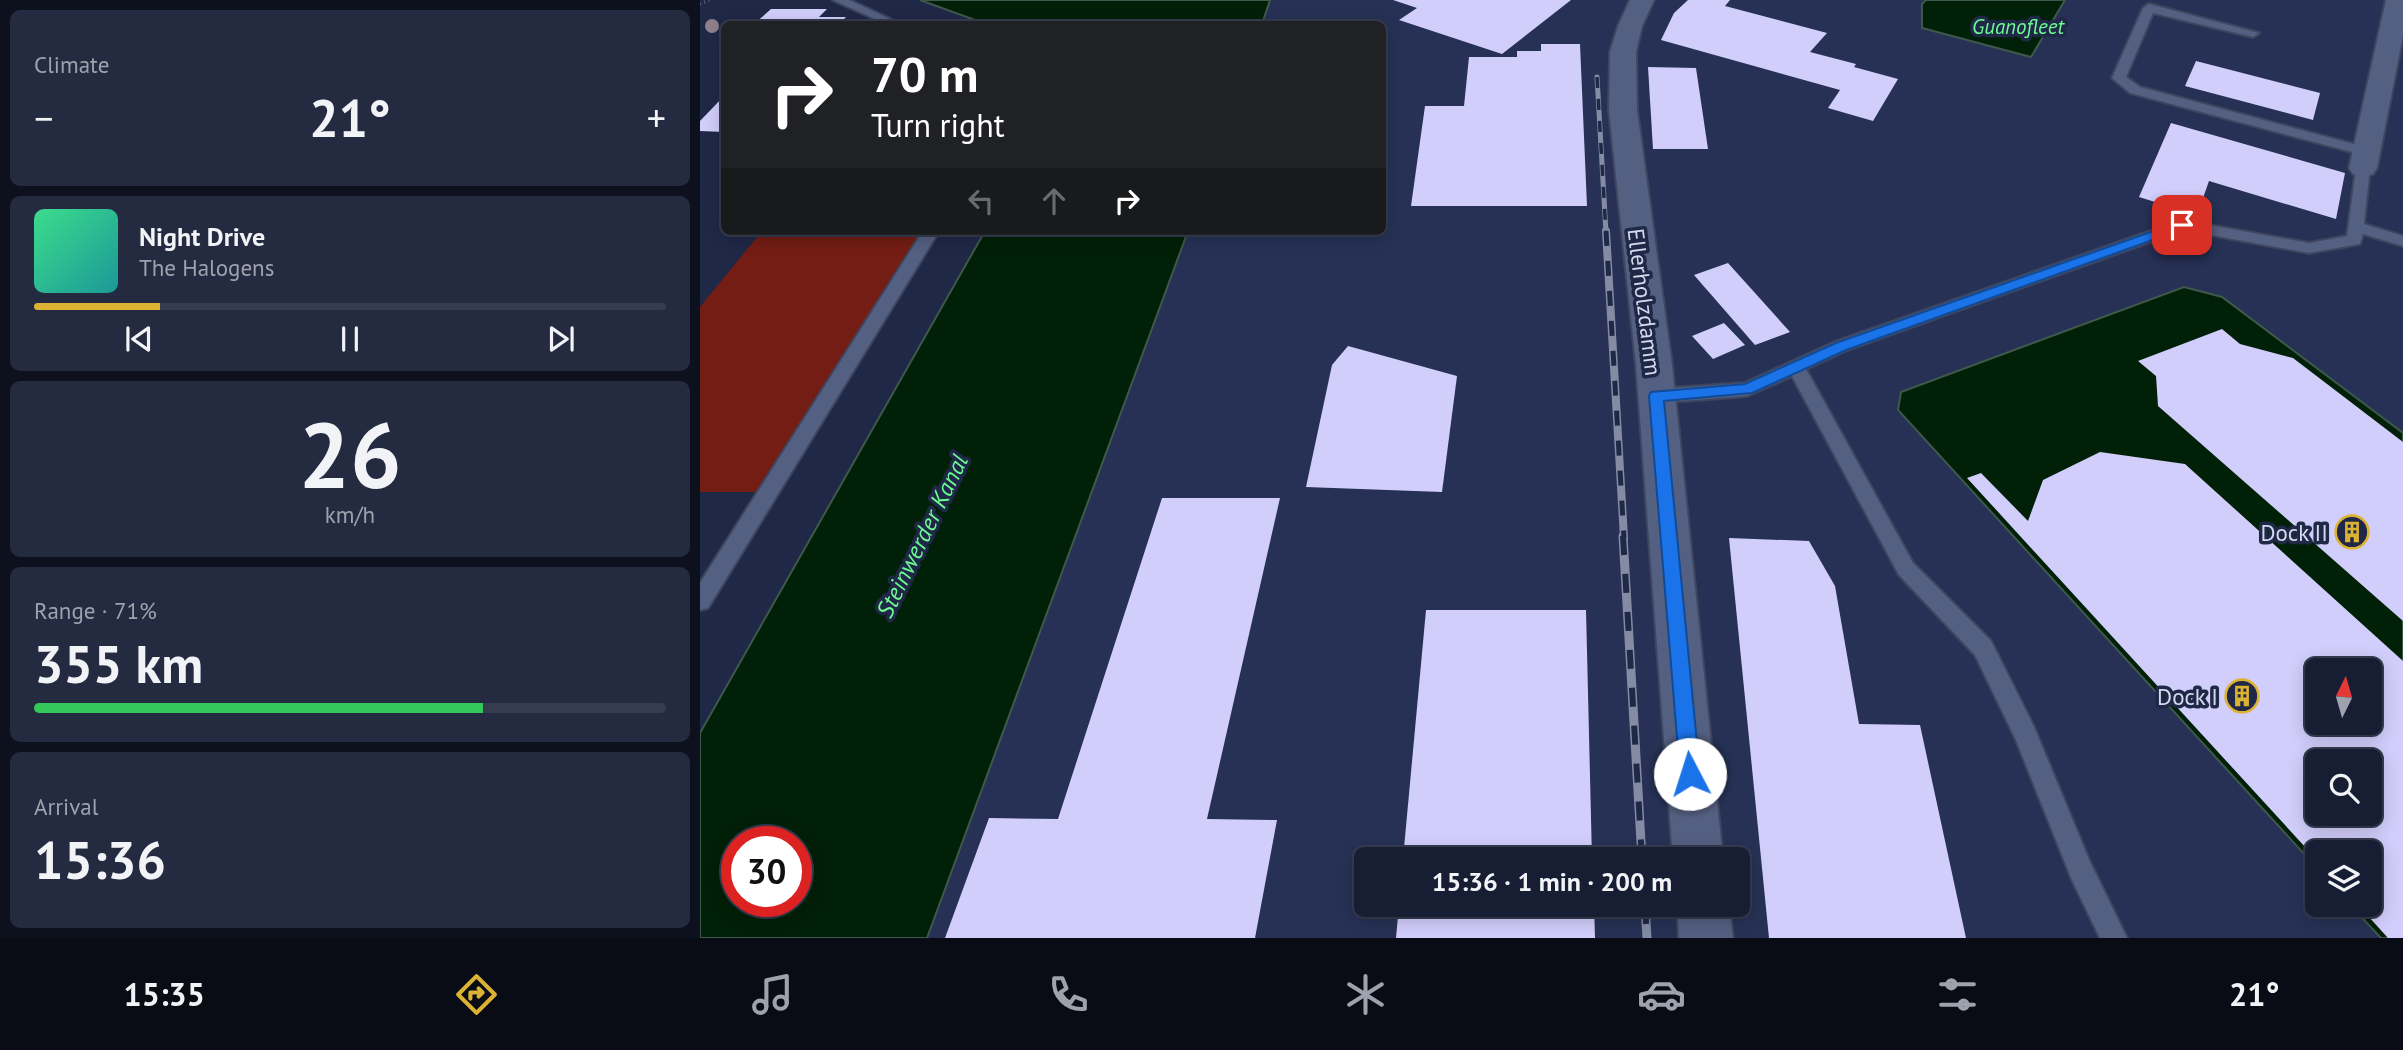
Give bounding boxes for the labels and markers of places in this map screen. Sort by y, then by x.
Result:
pin [2152,195,2212,255]
building icon: Dock II [2333,513,2371,551]
place label: Dock II [2260,518,2328,547]
building icon: Dock I [2223,677,2261,715]
place label: Dock I [2157,682,2218,711]

